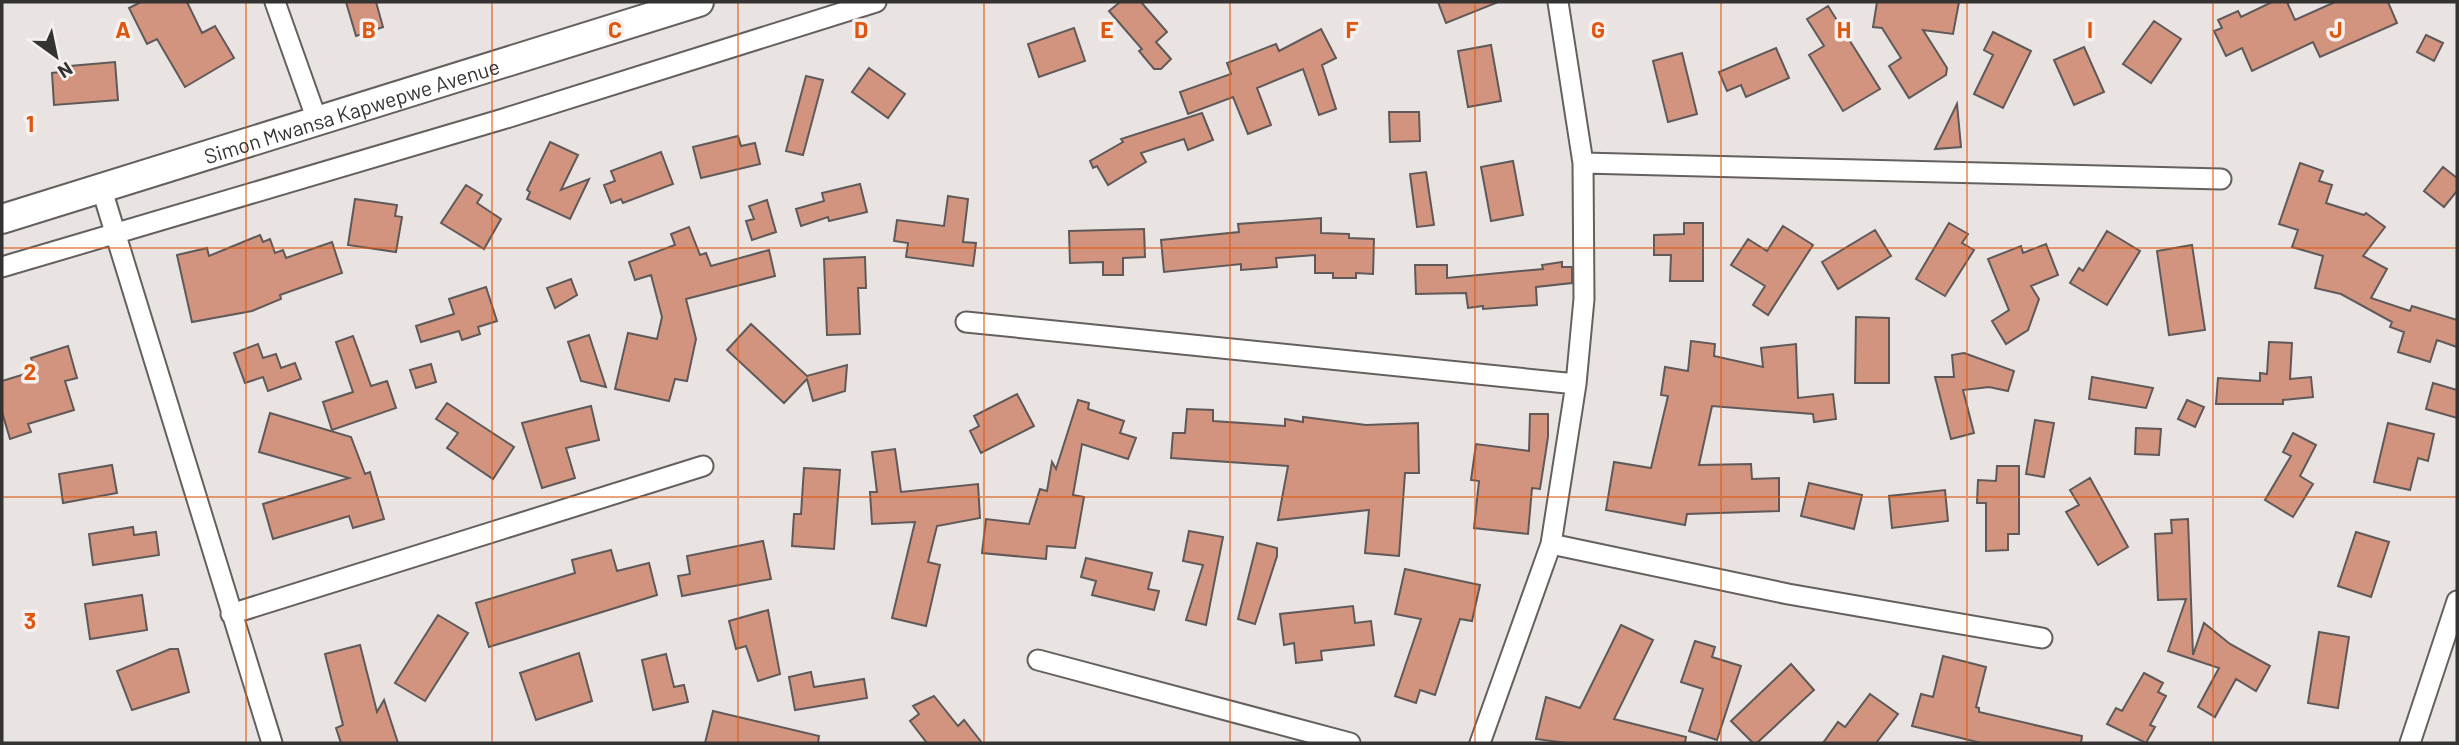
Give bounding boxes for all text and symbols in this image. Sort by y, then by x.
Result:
text: A [115,15,131,43]
text: B [362,15,376,43]
text: C [608,15,622,43]
text: D [854,15,868,43]
text: E [1100,15,1114,43]
text: F [1346,15,1359,43]
text: G [1591,15,1605,43]
text: H [1837,15,1851,43]
text: I [2087,15,2093,43]
text: J [2329,15,2343,43]
north arrow [21,21,91,91]
street label: Simon Mwansa Kapwepwe Avenue [201,52,502,168]
text: N [54,58,77,84]
text: 1 [26,109,34,137]
text: 2 [24,357,36,385]
text: 3 [24,606,36,634]

